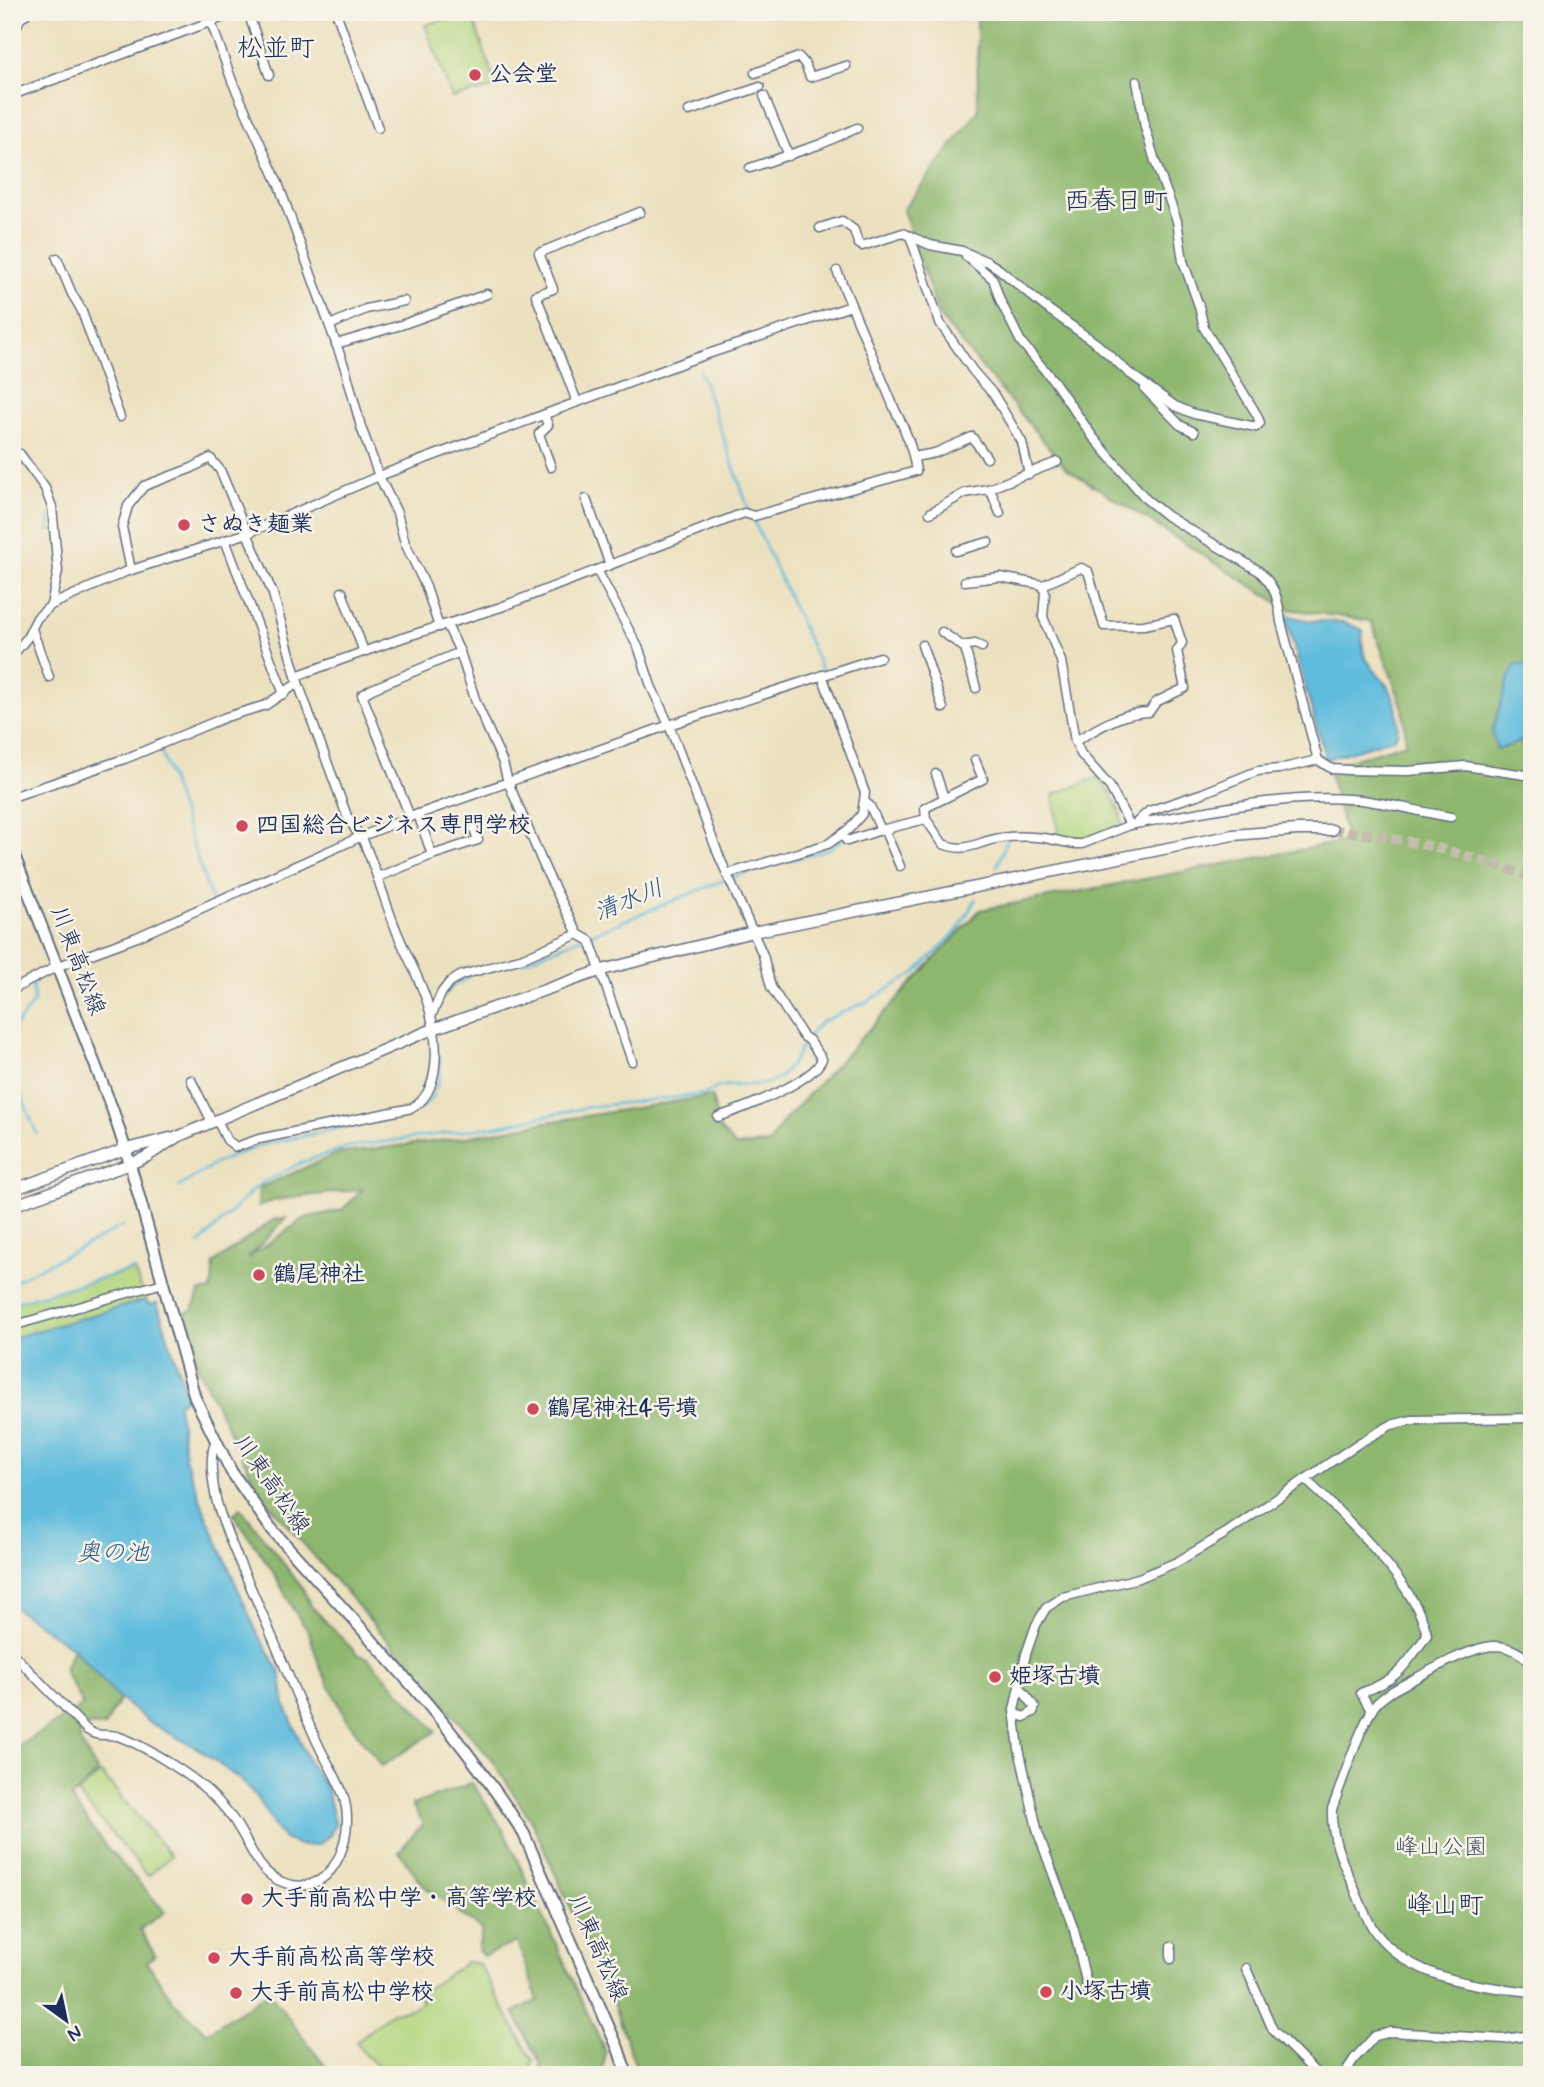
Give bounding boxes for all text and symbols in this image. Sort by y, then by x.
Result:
district label: 松並町 [237,32,315,66]
place label: 公会堂 [489,60,558,90]
marker: 公会堂 [467,67,483,83]
district label: 西春日町 [1064,185,1168,219]
place label: さぬき麺業 [198,510,313,540]
marker: さぬき麺業 [176,517,192,533]
place label: 四国総合ビジネス専門学校 [256,811,531,841]
marker: 四国総合ビジネス専門学校 [234,818,250,834]
water label: 清水川 [590,873,668,929]
street label: 川東高松線 [42,902,112,1020]
place label: 鶴尾神社 [273,1260,365,1290]
marker: 鶴尾神社 [251,1267,267,1283]
place label: 鶴尾神社4号墳 [547,1394,698,1424]
marker: 鶴尾神社4号墳 [525,1401,541,1417]
street label: 川東高松線 [226,1429,316,1541]
water label: 奥の池 [77,1538,150,1569]
place label: 姫塚古墳 [1009,1662,1101,1692]
marker: 姫塚古墳 [987,1669,1003,1685]
park label: 峰山公園 [1395,1833,1487,1863]
place label: 大手前高松中学・高等学校 [261,1884,537,1914]
street label: 川東高松線 [560,1889,634,2007]
district label: 峰山町 [1406,1889,1484,1923]
marker: 大手前高松中学・高等学校 [239,1891,255,1907]
place label: 大手前高松高等学校 [228,1943,435,1973]
marker: 大手前高松高等学校 [206,1950,222,1966]
place label: 小塚古墳 [1060,1977,1152,2007]
place label: 大手前高松中学校 [250,1978,434,2008]
marker: 小塚古墳 [1038,1984,1054,2000]
marker: 大手前高松中学校 [228,1985,244,2001]
north arrow [32,1986,102,2056]
text: N [62,2019,87,2047]

